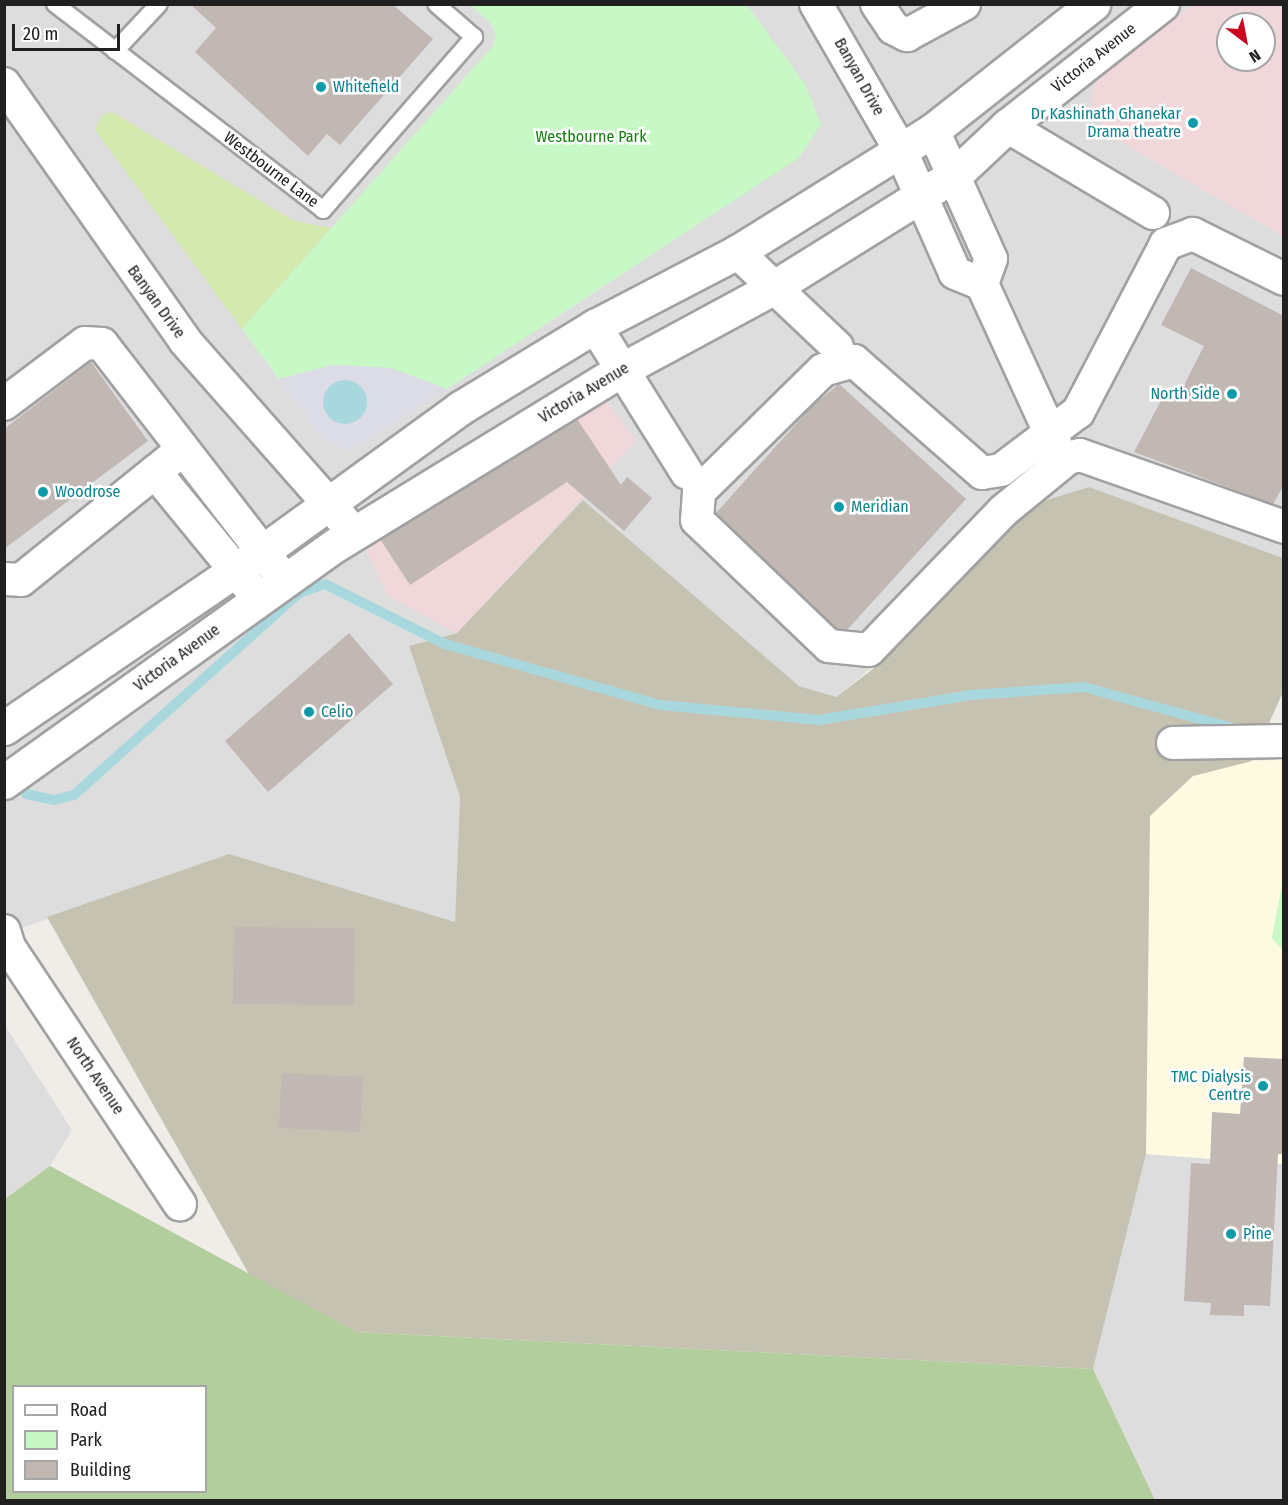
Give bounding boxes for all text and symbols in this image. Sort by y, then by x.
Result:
scale bar [15,12,123,50]
north arrow [1216,12,1276,72]
street label: Victoria Avenue [1048,19,1140,97]
text: 20 m [23,23,58,45]
street label: Banyan Drive [830,35,888,119]
text: N [1246,45,1264,67]
place label: Whitefield [333,77,399,97]
marker: Whitefield [314,80,328,94]
place label: Dr Kashinath Ghanekar Drama theatre [1031,104,1181,142]
marker: Dr Kashinath Ghanekar Drama theatre [1186,116,1200,130]
park label: Westbourne Park [535,127,647,147]
street label: Westbourne Lane [220,128,322,212]
street label: Banyan Drive [123,262,189,342]
street label: Victoria Avenue [535,359,633,427]
place label: North Side [1150,384,1220,404]
marker: North Side [1225,387,1239,401]
place label: Woodrose [55,482,121,502]
marker: Woodrose [36,485,50,499]
place label: Meridian [851,497,909,517]
marker: Meridian [832,500,846,514]
street label: Victoria Avenue [130,620,224,696]
place label: Celio [321,702,353,722]
marker: Celio [302,705,316,719]
street label: North Avenue [62,1034,128,1118]
place label: TMC Dialysis Centre [1171,1067,1251,1105]
marker: TMC Dialysis Centre [1256,1079,1270,1093]
place label: Pine [1243,1224,1272,1244]
marker: Pine [1224,1227,1238,1241]
legend [12,1385,207,1493]
text: Road [70,1399,107,1421]
text: Park [70,1429,102,1451]
text: Building [70,1459,131,1481]

